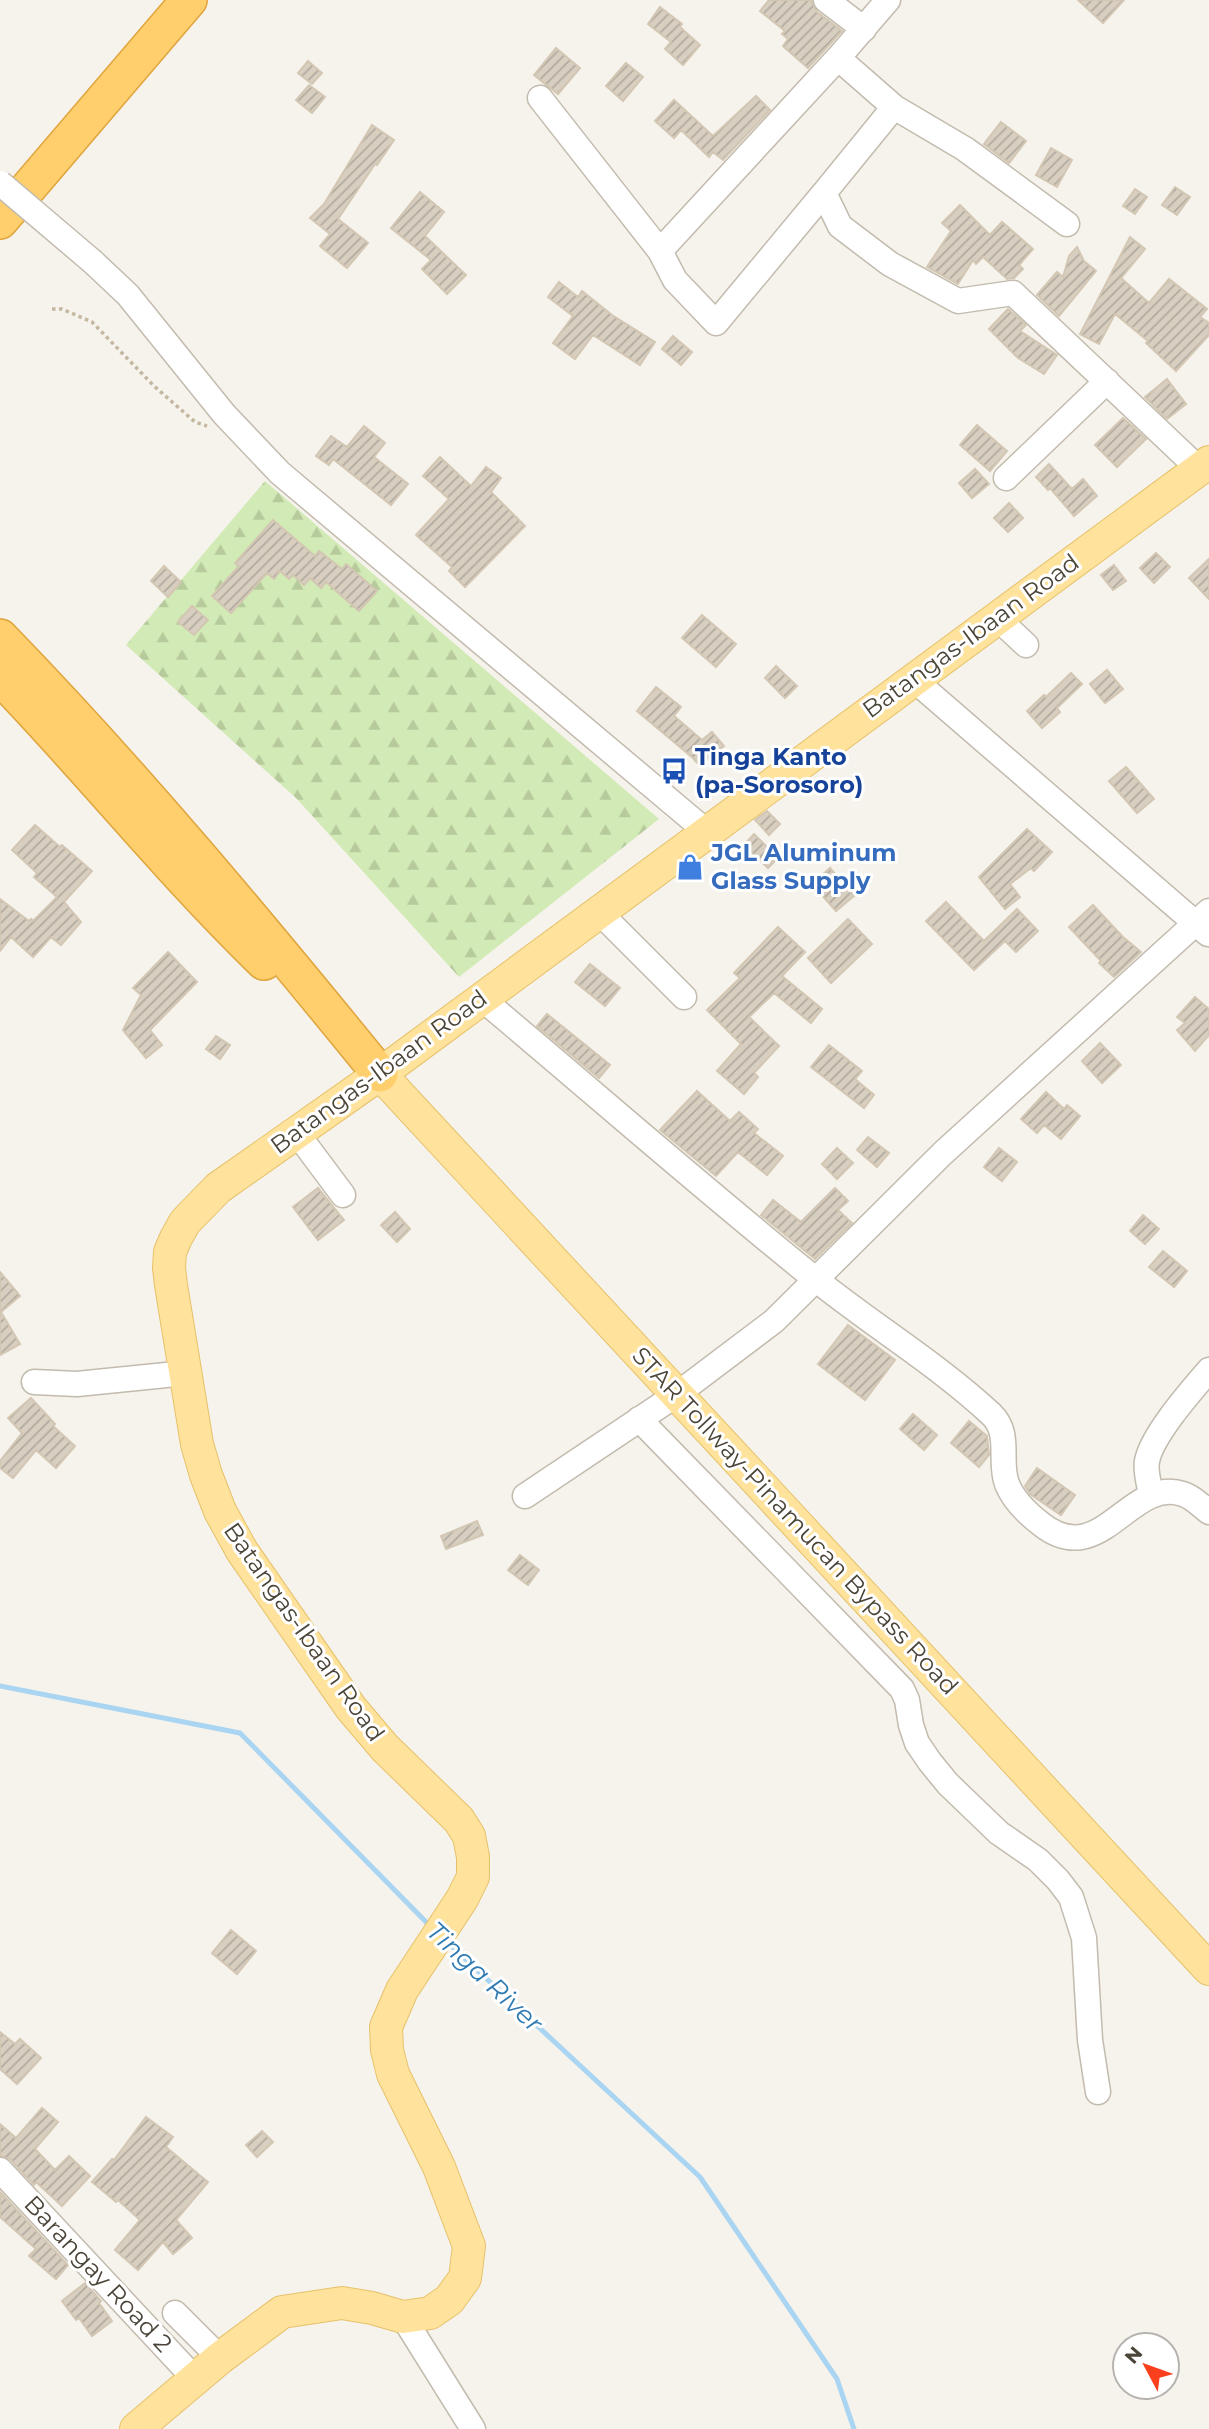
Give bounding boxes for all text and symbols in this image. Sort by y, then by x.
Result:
street label: Batangas-Ibaan Road [857,547,1085,724]
place label: Tinga Kanto (pa-Sorosoro) [695,742,863,799]
bus stop icon: Tinga Kanto (pa-Sorosoro) [659,756,689,786]
place label: JGL Aluminum Glass Supply [710,838,897,895]
shop icon: JGL Aluminum Glass Supply [675,852,705,882]
street label: Batangas-Ibaan Road [265,983,493,1160]
street label: STAR Tollway-Pinamucan Bypass Road [626,1341,964,1700]
street label: Batangas-Ibaan Road [218,1517,391,1747]
water label: Tinga River [420,1915,550,2039]
street label: Barangay Road 2 [18,2189,178,2358]
north arrow [1111,2331,1181,2401]
text: N [1120,2342,1147,2369]

